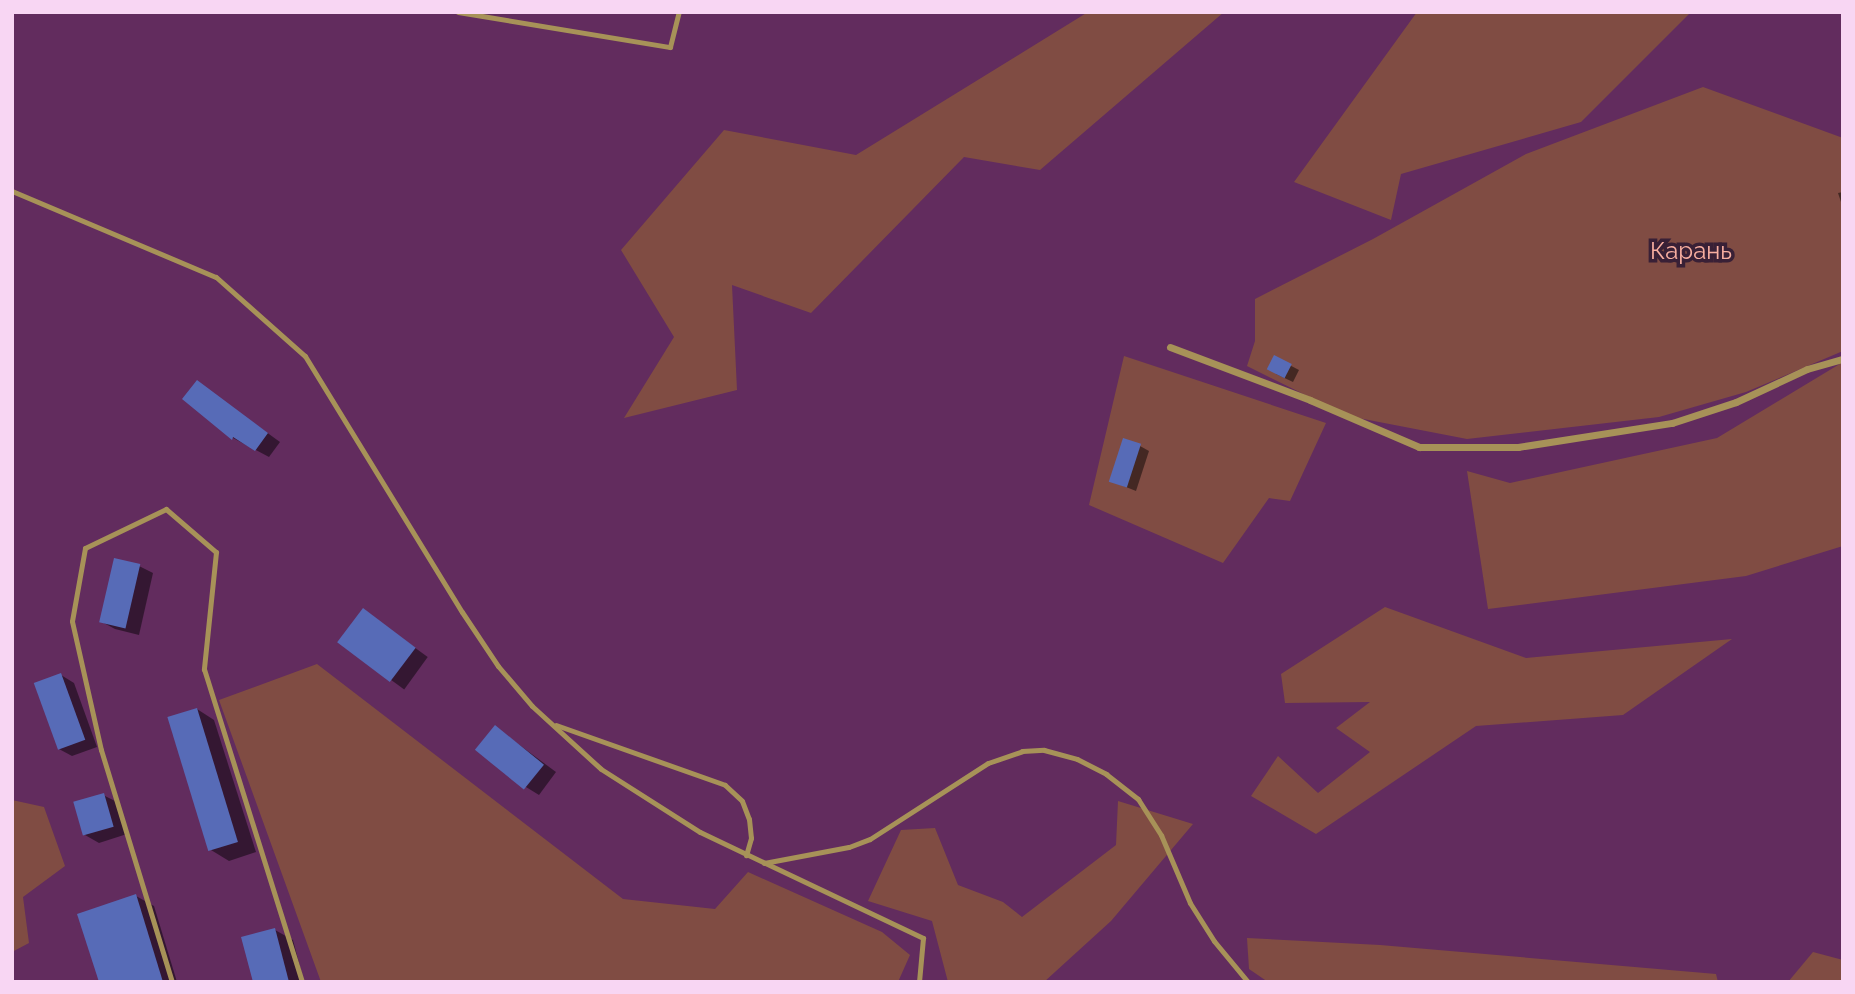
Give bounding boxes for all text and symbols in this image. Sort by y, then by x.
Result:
park label: Карань [1650,237,1732,265]

